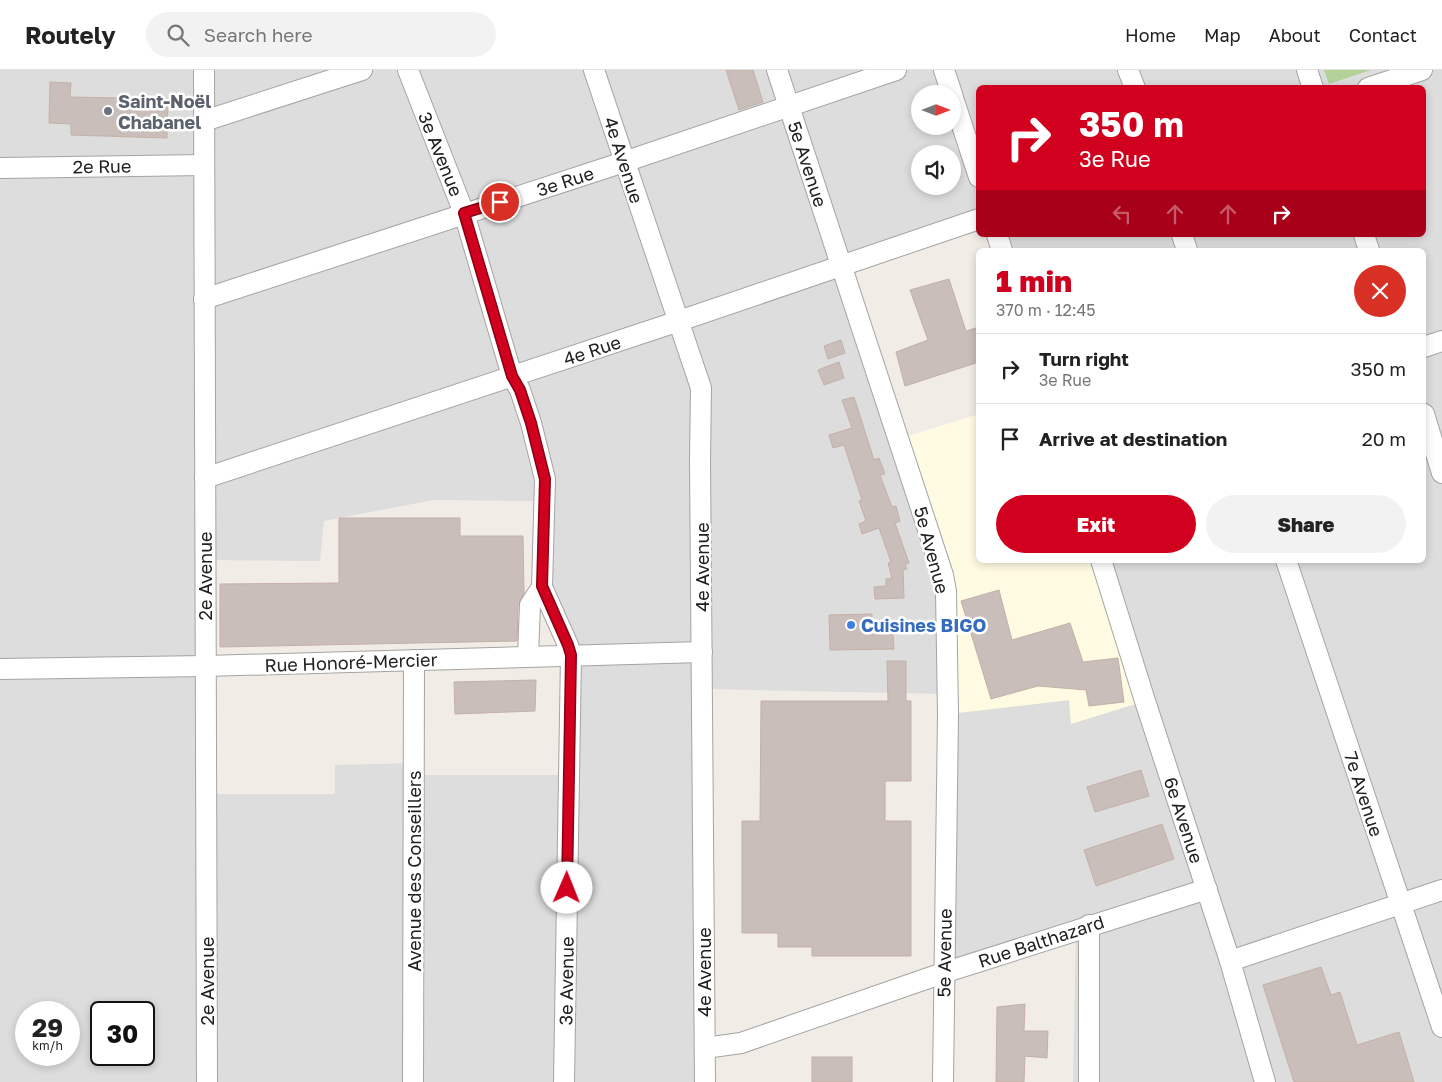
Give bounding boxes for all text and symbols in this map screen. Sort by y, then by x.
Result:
search box [146,12,496,57]
text: Routely [25,20,116,49]
icon: search [164,21,192,49]
text: Search here [204,23,313,46]
text: Home [1125,24,1176,46]
text: Map [1204,24,1241,46]
text: About [1269,24,1321,46]
text: Contact [1349,24,1417,46]
north arrow [911,85,961,135]
map controls [911,85,961,195]
place label: Saint-Noël Chabanel [118,90,211,133]
text: 350 m [1079,103,1184,145]
marker: Saint-Noël Chabanel [102,105,114,117]
icon: right [996,105,1061,170]
street label: 3e Avenue [414,109,468,199]
street label: 4e Avenue [600,114,648,206]
street label: 5e Avenue [784,118,832,210]
button: sound [911,145,961,195]
text: 3e Rue [1079,145,1151,172]
street label: 2e Rue [73,154,131,178]
street label: 3e Rue [534,161,596,201]
pin [479,181,521,223]
icon: arrive [486,188,514,216]
icon: left [1108,200,1136,228]
icon: ahead [1161,200,1189,228]
icon: ahead [1214,200,1242,228]
icon: right [1267,200,1295,228]
text: 1 min [996,263,1072,299]
button: close [1354,265,1406,317]
text: 370 m · 12:45 [996,300,1096,320]
street label: 4e Rue [560,330,624,370]
text: Turn right [1039,347,1129,370]
icon: right [996,355,1024,383]
text: 350 m [1351,357,1406,380]
text: 3e Rue [1039,370,1091,390]
icon: arrive [996,425,1024,453]
text: Arrive at destination [1039,427,1227,450]
text: 20 m [1362,427,1406,450]
button: Exit [996,495,1196,553]
button: Share [1206,495,1406,553]
street label: 5e Avenue [910,504,954,596]
street label: 4e Avenue [691,522,713,612]
street label: 2e Avenue [194,532,216,620]
place label: Cuisines BIGO [861,614,987,636]
marker: Cuisines BIGO [845,619,857,631]
street label: Rue Honoré-Mercier [264,648,438,676]
street label: 7e Avenue [1340,749,1388,839]
street label: Avenue des Conseillers [403,771,425,971]
street label: 6e Avenue [1160,774,1208,866]
position arrow [540,861,592,913]
street label: 5e Avenue [932,908,956,998]
street label: Rue Balthazard [975,910,1107,972]
street label: 4e Avenue [693,927,715,1017]
street label: 3e Avenue [554,936,578,1026]
street label: 2e Avenue [196,937,218,1025]
speed limit sign: 30 [90,1001,155,1066]
text: 29 [32,1012,63,1043]
text: km/h [32,1038,63,1053]

